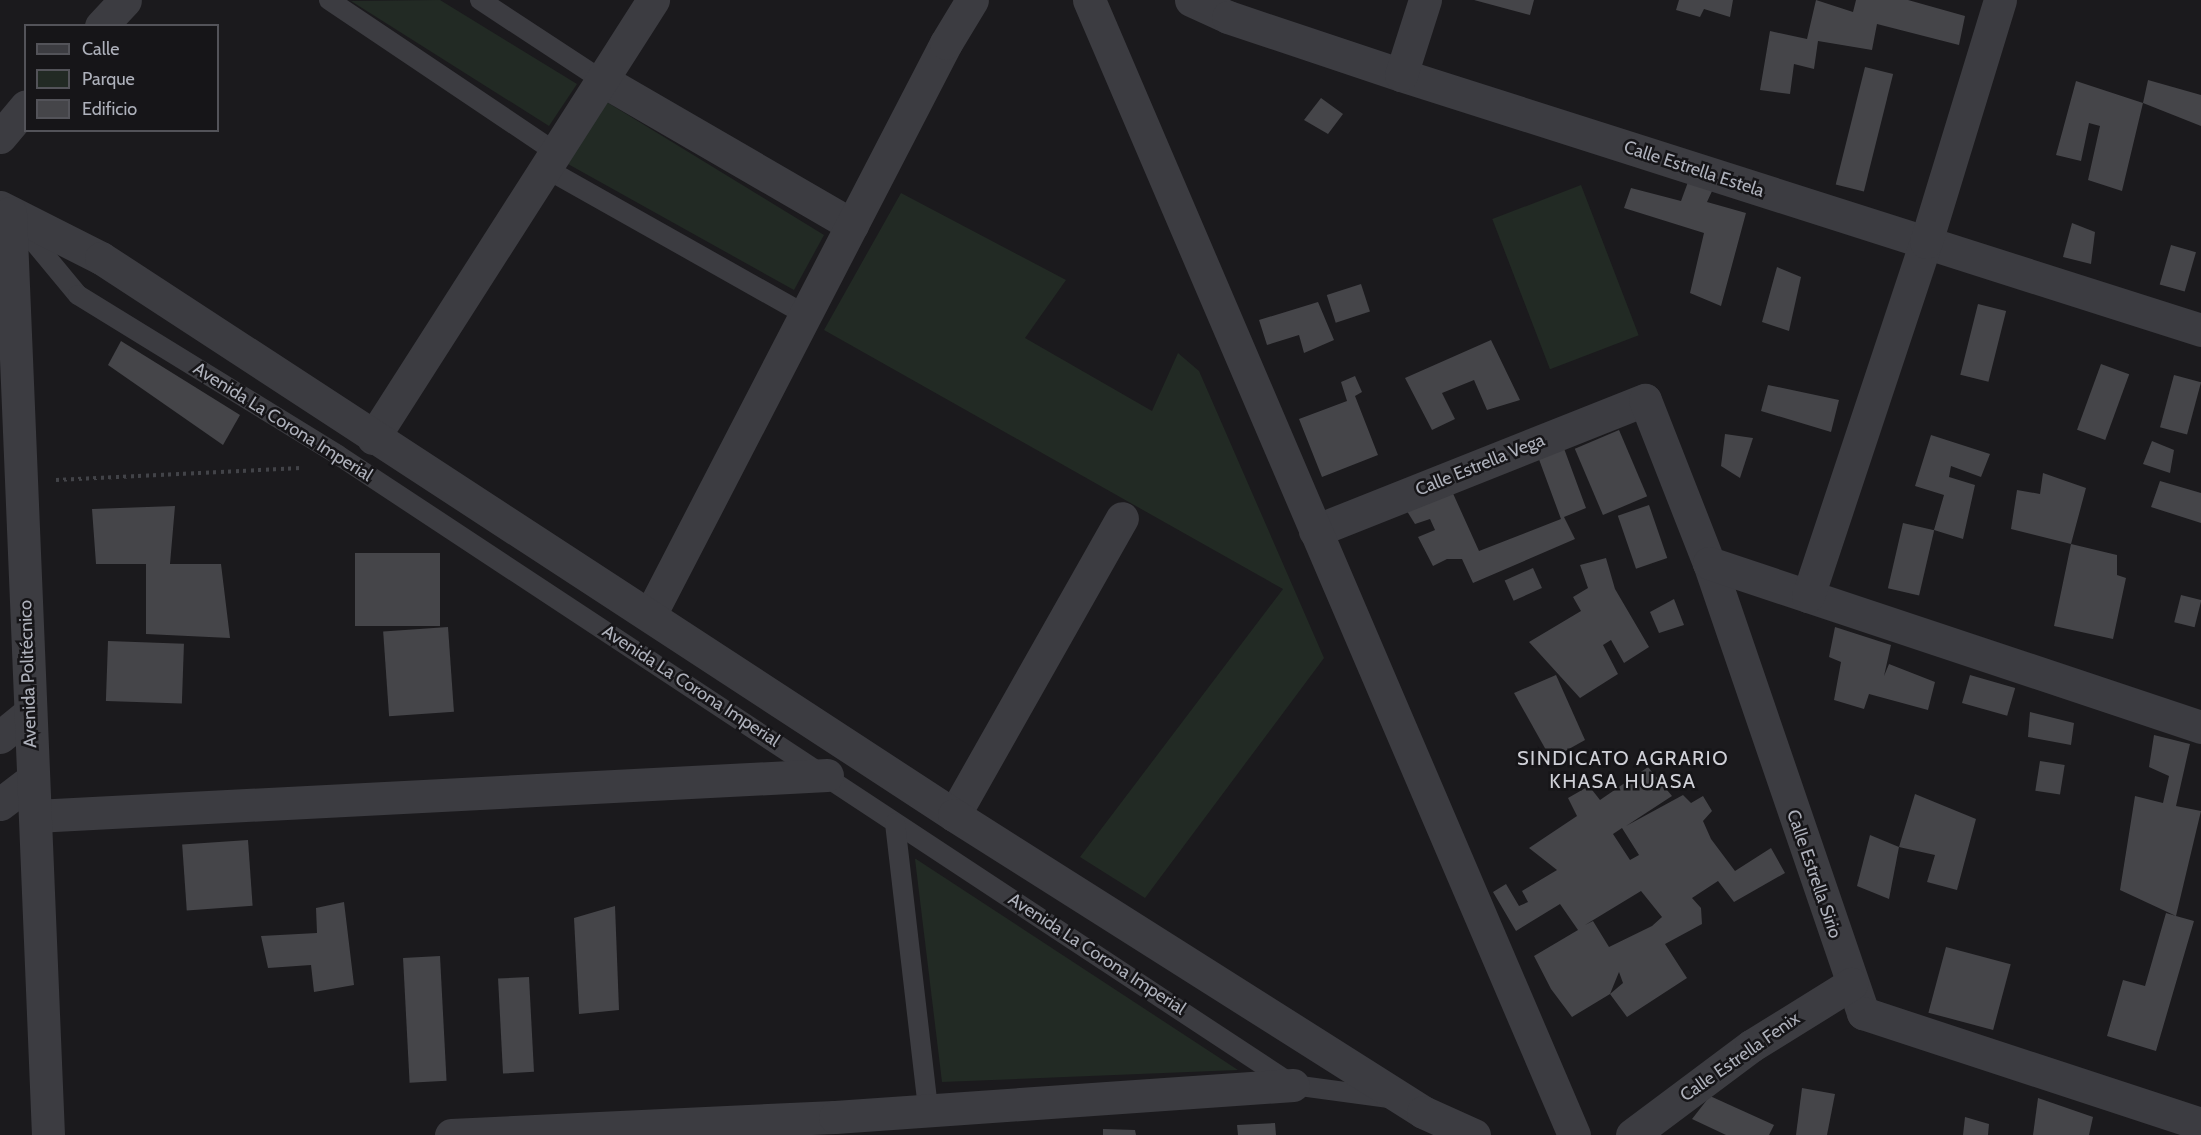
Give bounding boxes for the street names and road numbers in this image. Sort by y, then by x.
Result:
street label: Calle Estrella Estela [1621,136,1767,202]
street label: Avenida La Corona Imperial [189,358,377,486]
street label: Calle Estrella Vega [1412,429,1548,501]
street label: Avenida Politécnico [15,600,41,748]
street label: Avenida La Corona Imperial [598,620,784,752]
street label: Calle Estrella Sirio [1782,807,1846,941]
street label: Avenida La Corona Imperial [1004,888,1190,1020]
street label: Calle Estrella Fenix [1676,1008,1804,1106]

